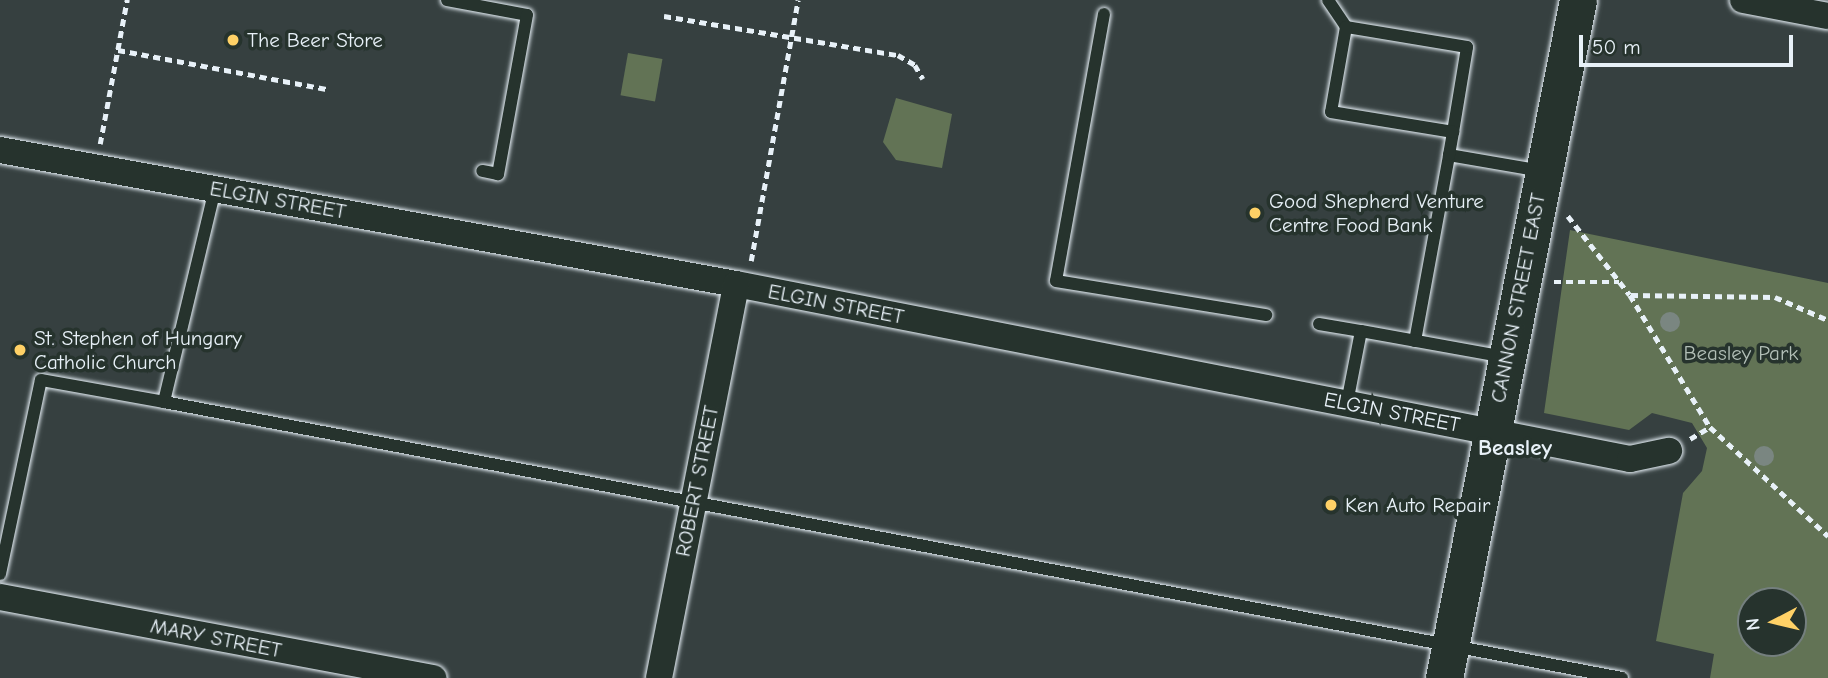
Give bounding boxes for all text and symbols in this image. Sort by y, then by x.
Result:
scale bar [1583,21,1797,65]
place label: The Beer Store [247,27,383,53]
marker: The Beer Store [225,32,241,48]
text: 50 m [1592,35,1641,59]
street label: ELGIN STREET [208,176,348,224]
place label: Good Shepherd Venture Centre Food Bank [1269,188,1484,238]
street label: CANNON STREET EAST [1485,191,1551,405]
marker: Good Shepherd Venture Centre Food Bank [1247,205,1263,221]
street label: ELGIN STREET [766,278,906,330]
place label: St. Stephen of Hungary Catholic Church [34,325,242,375]
park label: Beasley Park [1684,340,1798,366]
marker: St. Stephen of Hungary Catholic Church [12,342,28,358]
street label: ELGIN STREET [1322,386,1462,438]
street label: ROBERT STREET [670,403,724,559]
district label: Beasley [1478,434,1552,462]
place label: Ken Auto Repair [1345,492,1490,518]
marker: Ken Auto Repair [1323,497,1339,513]
north arrow [1737,587,1807,657]
street label: MARY STREET [148,613,284,663]
text: N [1741,617,1765,632]

